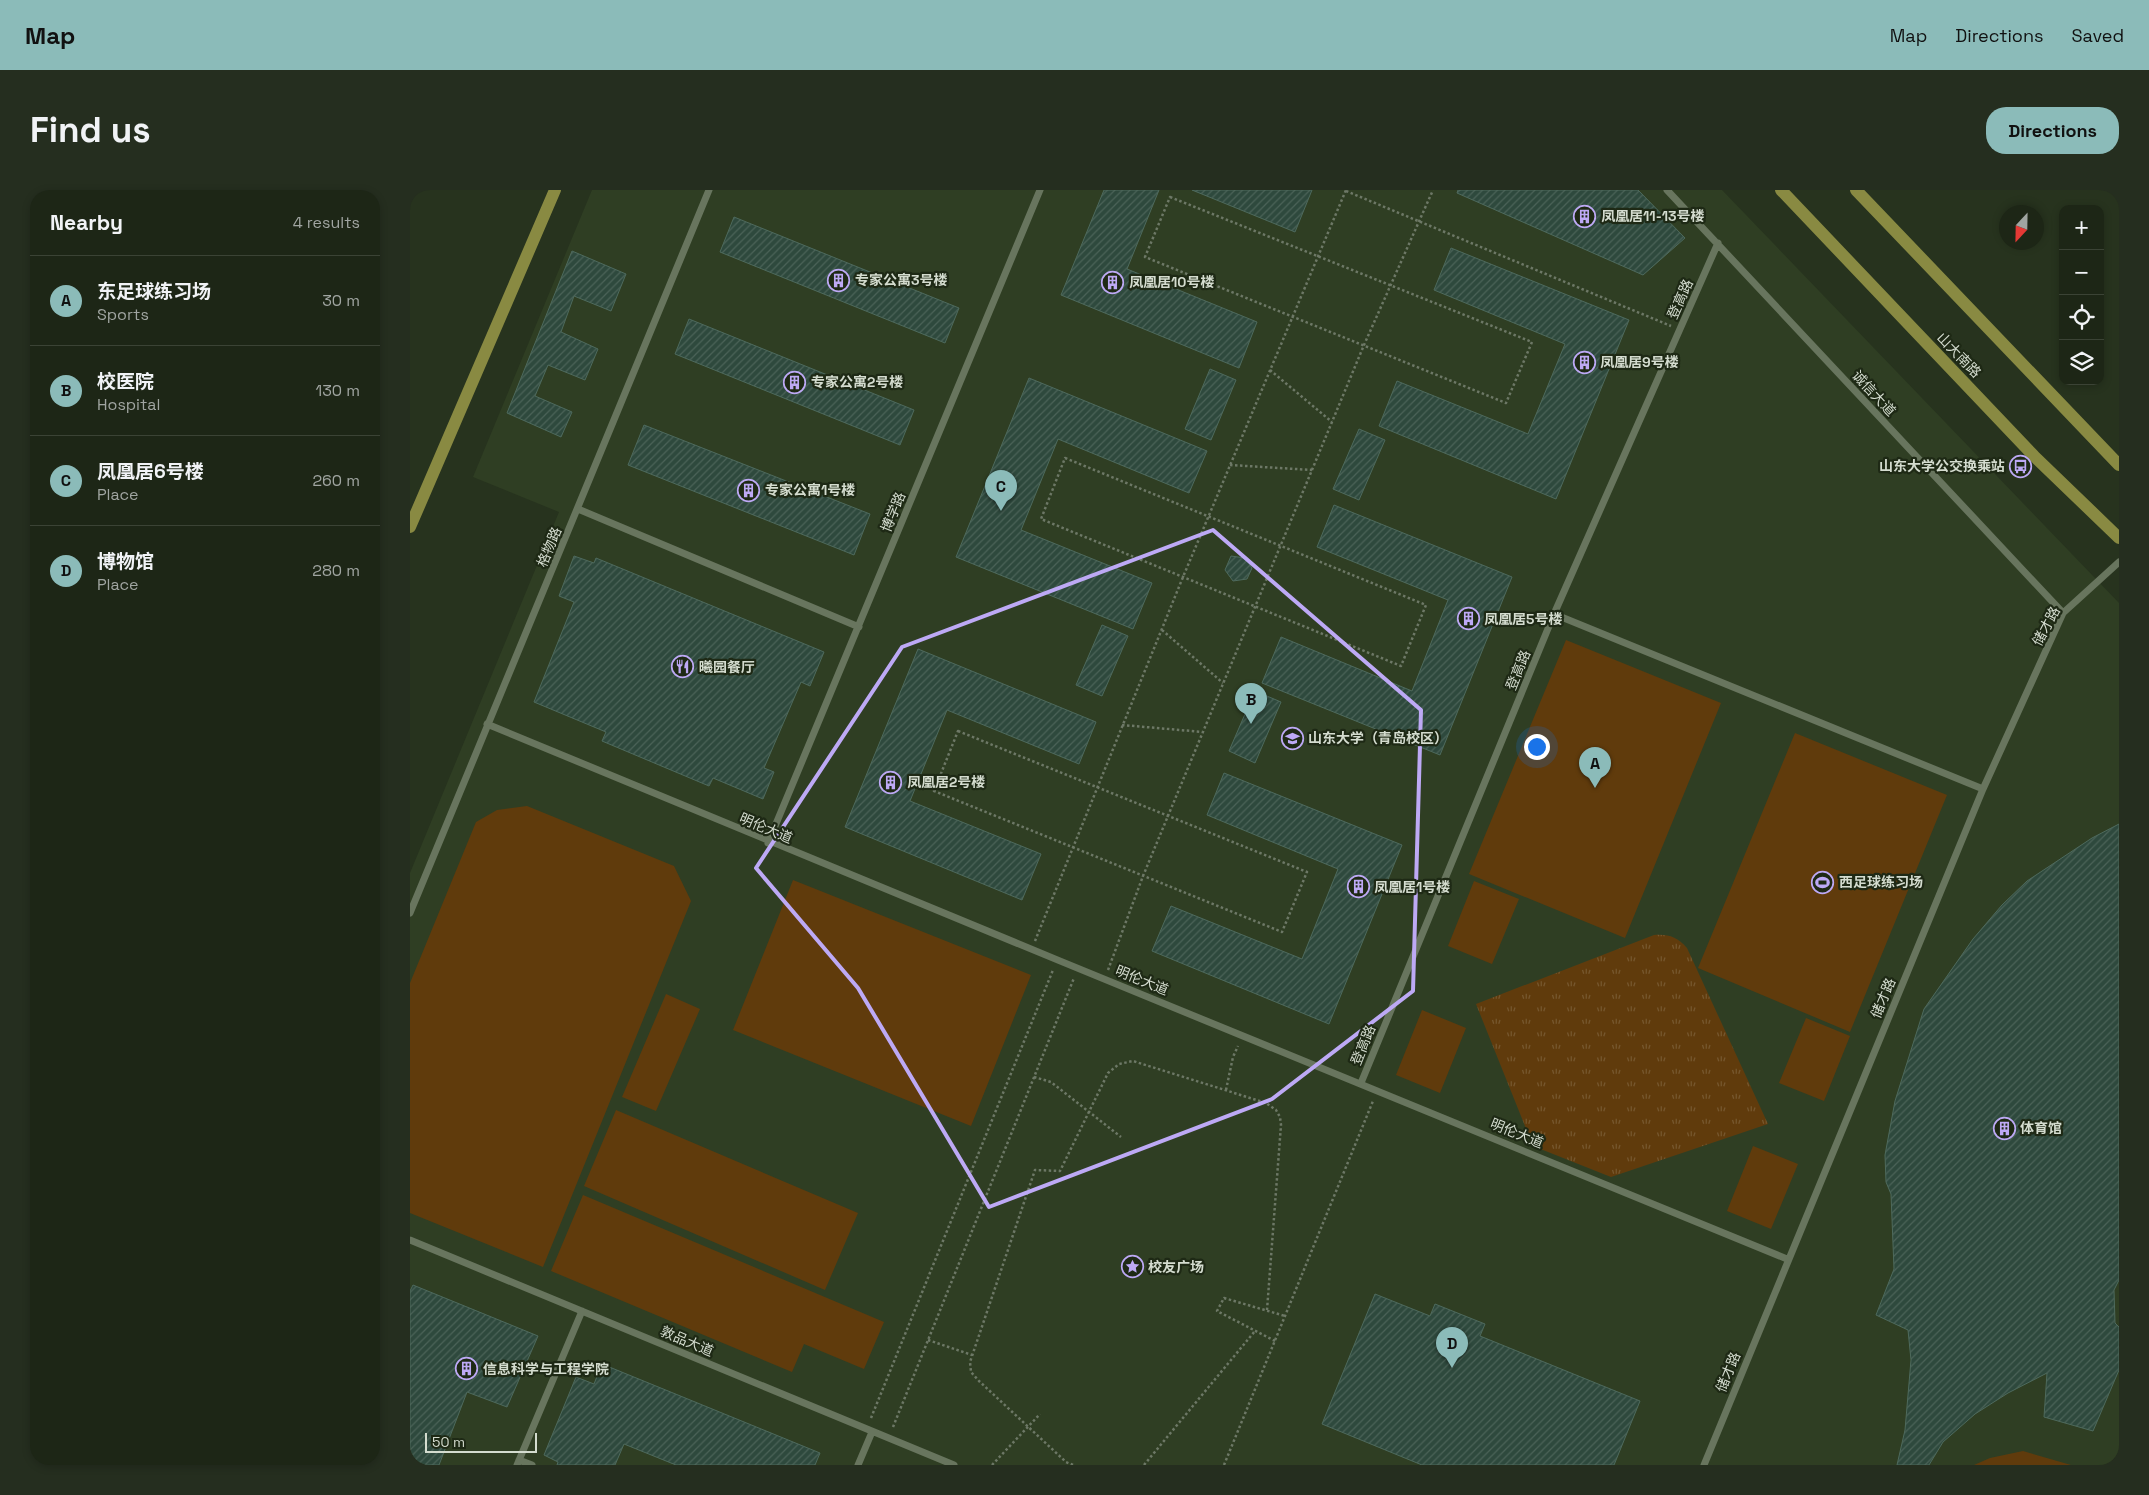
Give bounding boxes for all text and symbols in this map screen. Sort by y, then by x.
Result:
text: Map [25,20,75,51]
text: Map [1890,24,1927,47]
text: Directions [1955,24,2044,47]
text: Saved [2072,24,2124,47]
button: Directions [1986,107,2119,154]
text: Find us [30,108,151,152]
building icon: 凤凰居11-13号楼 [1573,204,1597,228]
north arrow [1999,205,2044,250]
map controls [2059,205,2104,385]
button: + [2059,205,2104,250]
place label: 凤凰居11-13号楼 [1601,207,1705,225]
text: Nearby [50,209,123,236]
text: 4 results [293,212,360,233]
button: − [2059,250,2104,295]
building icon: 专家公寓3号楼 [827,268,851,292]
building icon: 凤凰居10号楼 [1101,270,1125,294]
place label: 专家公寓3号楼 [855,271,948,289]
place label: 凤凰居10号楼 [1129,273,1214,291]
street label: 登高路 [1663,276,1697,322]
text: 东足球练习场 [97,279,211,304]
text: A [61,290,71,311]
text: 30 m [322,290,360,311]
button: locate [2059,295,2104,340]
text: Sports [97,304,149,325]
street label: 山大南路 [1933,329,1985,381]
button: layers [2059,340,2104,385]
building icon: 凤凰居9号楼 [1572,350,1596,374]
place label: 凤凰居9号楼 [1600,353,1679,371]
street label: 诚信大道 [1848,366,1900,420]
text: 校医院 [97,369,154,394]
building icon: 专家公寓2号楼 [783,370,807,394]
place label: 专家公寓2号楼 [811,373,903,391]
text: B [61,380,71,401]
text: 130 m [316,380,360,401]
text: Hospital [97,394,160,415]
bus stop icon: 山东大学公交换乘站 [2009,454,2033,478]
place label: 山东大学公交换乘站 [1879,457,2005,475]
text: 凤凰居6号楼 [97,459,204,484]
text: C [61,470,71,491]
text: 260 m [312,470,360,491]
pin: C [985,470,1017,511]
building icon: 专家公寓1号楼 [737,478,761,502]
place label: 专家公寓1号楼 [765,481,855,499]
text: Place [97,484,139,505]
street label: 博学路 [877,489,909,535]
street label: 格物路 [533,524,565,570]
text: 博物馆 [97,549,154,574]
text: D [61,560,71,581]
text: 280 m [312,560,360,581]
text: Place [97,574,139,595]
street label: 储才路 [2028,603,2064,649]
building icon: 凤凰居5号楼 [1456,607,1480,631]
place label: 凤凰居5号楼 [1484,610,1562,628]
street label: 登高路 [1502,647,1534,693]
restaurant icon: 曦园餐厅 [671,655,695,679]
place label: 曦园餐厅 [699,658,755,676]
pin: B [1235,683,1267,724]
school or university icon: 山东大学（青岛校区） [1280,726,1304,750]
place label: 山东大学（青岛校区） [1308,729,1448,747]
your location [1524,734,1550,760]
pin: A [1579,747,1611,788]
building icon: 凤凰居2号楼 [879,770,903,794]
place label: 凤凰居2号楼 [907,773,985,791]
street label: 明伦大道 [737,809,795,847]
sports icon: 西足球练习场 [1811,870,1835,894]
place label: 西足球练习场 [1839,873,1923,891]
building icon: 凤凰居1号楼 [1346,875,1370,899]
place label: 凤凰居1号楼 [1374,878,1450,896]
street label: 明伦大道 [1113,961,1171,999]
street label: 储才路 [1867,975,1899,1021]
street label: 登高路 [1347,1022,1379,1068]
street label: 明伦大道 [1488,1114,1546,1152]
building icon: 体育馆 [1992,1116,2016,1140]
place label: 体育馆 [2020,1119,2062,1137]
place icon: 校友广场 [1120,1255,1144,1279]
place label: 校友广场 [1148,1258,1204,1276]
street label: 敦品大道 [658,1322,716,1360]
pin: D [1436,1327,1468,1368]
street label: 储才路 [1712,1349,1744,1395]
building icon: 信息科学与工程学院 [455,1357,479,1381]
place label: 信息科学与工程学院 [483,1360,609,1378]
scale bar [425,1430,538,1453]
text: 50 m [432,1433,465,1451]

